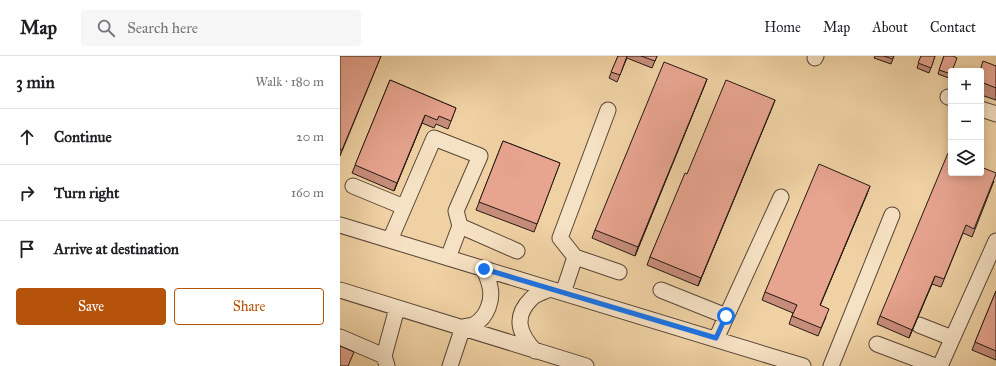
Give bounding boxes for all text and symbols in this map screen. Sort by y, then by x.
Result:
search box [81,10,361,46]
text: Map [20,16,57,39]
icon: search [95,17,117,39]
text: Search here [127,19,198,37]
text: Home [764,19,801,36]
text: Map [823,19,850,36]
text: About [872,19,908,36]
text: Contact [930,19,976,36]
map controls [948,68,984,176]
button: + [948,68,984,104]
text: 3 min [16,72,55,93]
text: Walk · 180 m [255,74,324,90]
button: − [948,104,984,140]
icon: ahead [16,126,38,148]
text: Continue [54,128,112,146]
text: 20 m [296,129,324,145]
button: layers [948,140,984,176]
icon: right [16,182,38,204]
text: Turn right [54,184,119,202]
text: 160 m [291,185,324,201]
icon: arrive [16,238,38,260]
text: Arrive at destination [54,240,179,258]
route end [475,260,493,278]
button: Save [16,288,166,325]
button: Share [174,288,324,325]
route start [717,307,735,325]

